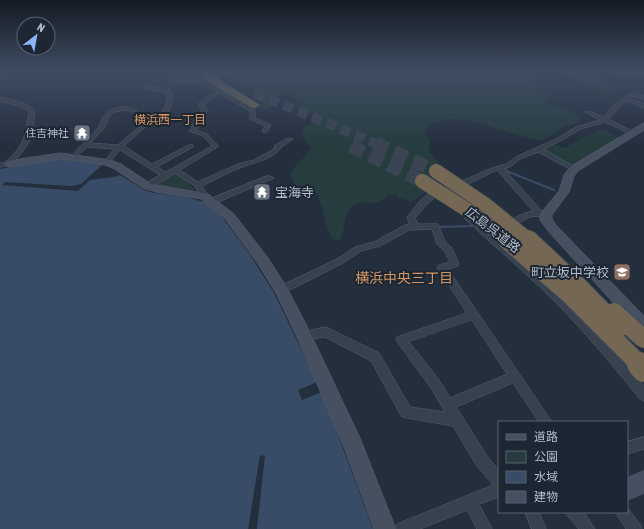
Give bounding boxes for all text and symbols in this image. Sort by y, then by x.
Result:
north arrow [16,16,56,56]
text: N [35,21,47,34]
district label: 横浜西一丁目 [134,113,206,127]
temple icon: 住吉神社 [72,123,92,143]
place label: 住吉神社 [25,127,69,139]
temple icon: 宝海寺 [252,182,272,202]
place label: 宝海寺 [275,185,314,200]
street label: 広島呉道路 [463,204,523,256]
school or university icon: 町立坂中学校 [612,262,632,282]
place label: 町立坂中学校 [531,265,609,280]
district label: 横浜中央三丁目 [355,270,453,286]
legend [498,421,628,513]
text: 道路 [534,430,558,444]
text: 公園 [534,450,558,464]
text: 水域 [534,470,558,484]
text: 建物 [534,490,558,504]

